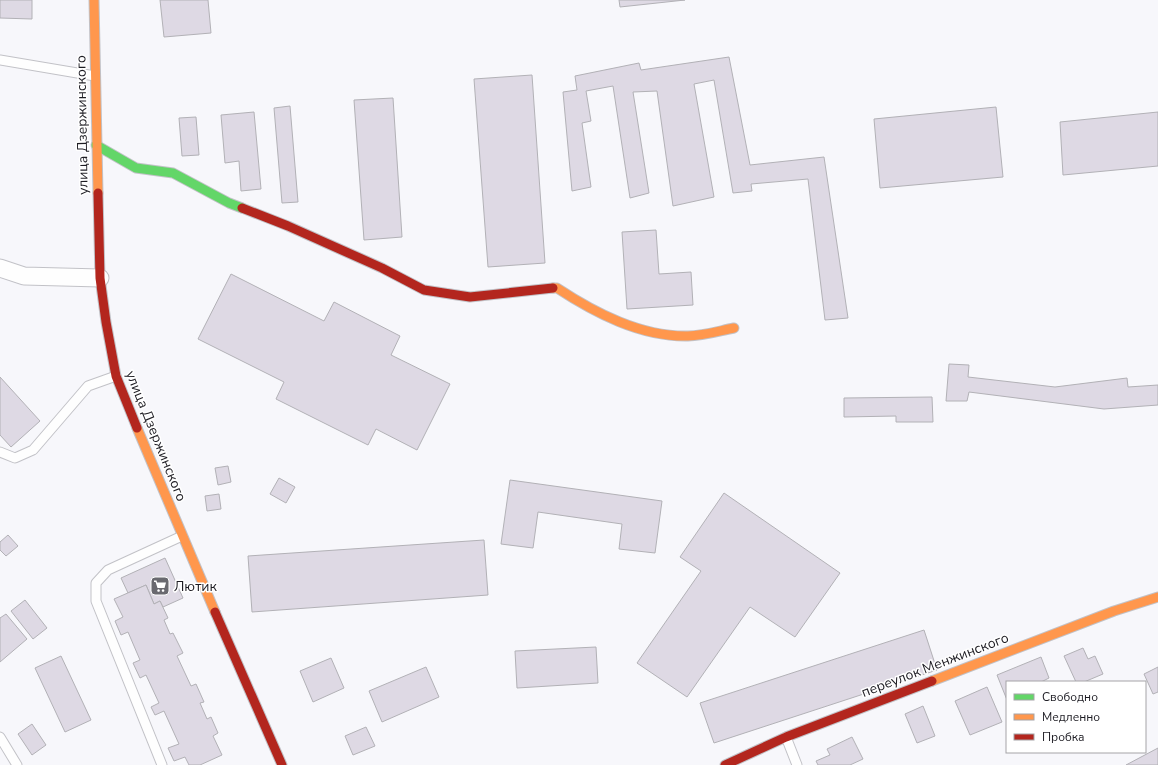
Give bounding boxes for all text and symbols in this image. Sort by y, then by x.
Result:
street label: улица Дзержинского [71,55,93,195]
street label: улица Дзержинского [121,368,191,504]
supermarket icon: Лютик [149,575,171,597]
place label: Лютик [174,577,218,596]
street label: переулок Менжинского [859,628,1012,702]
legend [1006,681,1146,753]
text: Свободно [1042,689,1098,705]
text: Медленно [1042,709,1100,725]
text: Пробка [1042,729,1085,745]

